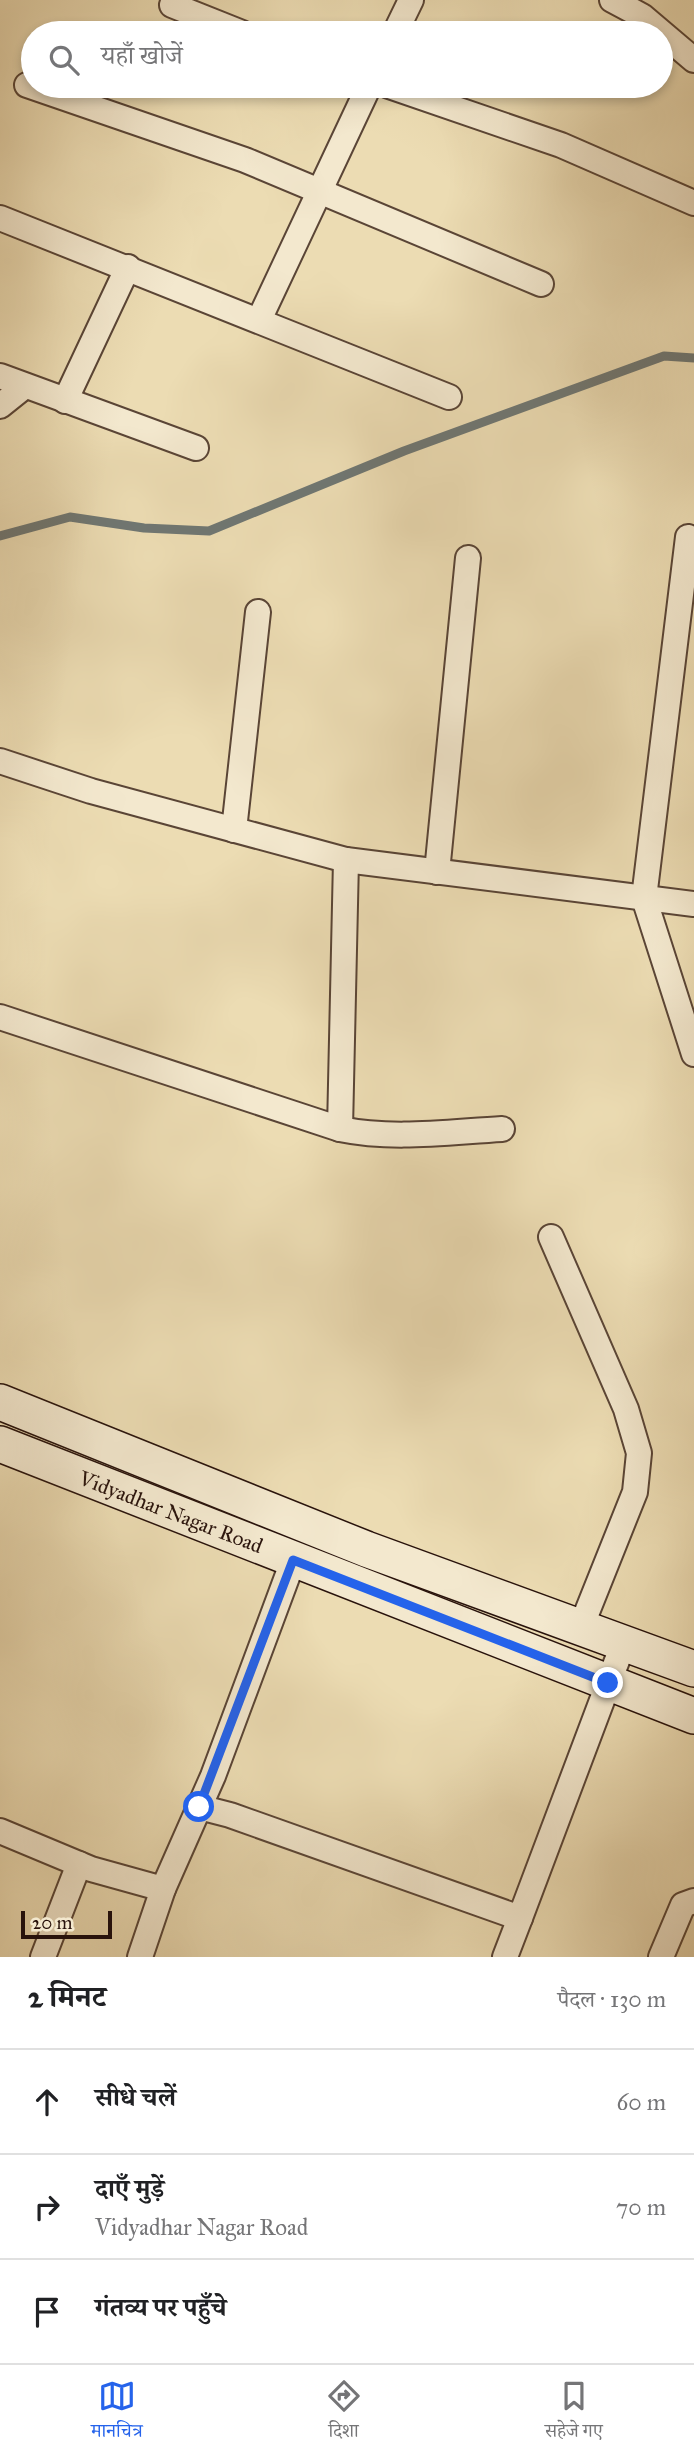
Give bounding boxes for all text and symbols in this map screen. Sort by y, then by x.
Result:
search box [21,21,673,98]
text: यहाँ खोजें [101,39,183,71]
icon: search [45,41,83,79]
street label: Vidyadhar Nagar Road [74,1465,267,1559]
route end [592,1667,623,1698]
route start [183,1791,214,1822]
scale bar [21,1908,112,1940]
text: 20 m [32,1911,73,1934]
text: 2 मिनट [28,1979,106,2015]
text: पैदल · 130 m [558,1985,666,2013]
text: सीधे चलें [95,2081,176,2113]
icon: ahead [28,2083,66,2121]
text: 60 m [617,2088,666,2116]
text: दाएँ मुड़ें [95,2172,164,2204]
icon: right [28,2188,66,2226]
text: 70 m [616,2193,666,2221]
text: Vidyadhar Nagar Road [95,2213,308,2241]
text: गंतव्य पर पहुँचे [95,2291,226,2323]
icon: arrive [28,2293,66,2331]
tab: मानचित्र [91,2377,143,2449]
tab: दिशा [325,2377,363,2449]
tab: सहेजे गए [545,2377,603,2449]

